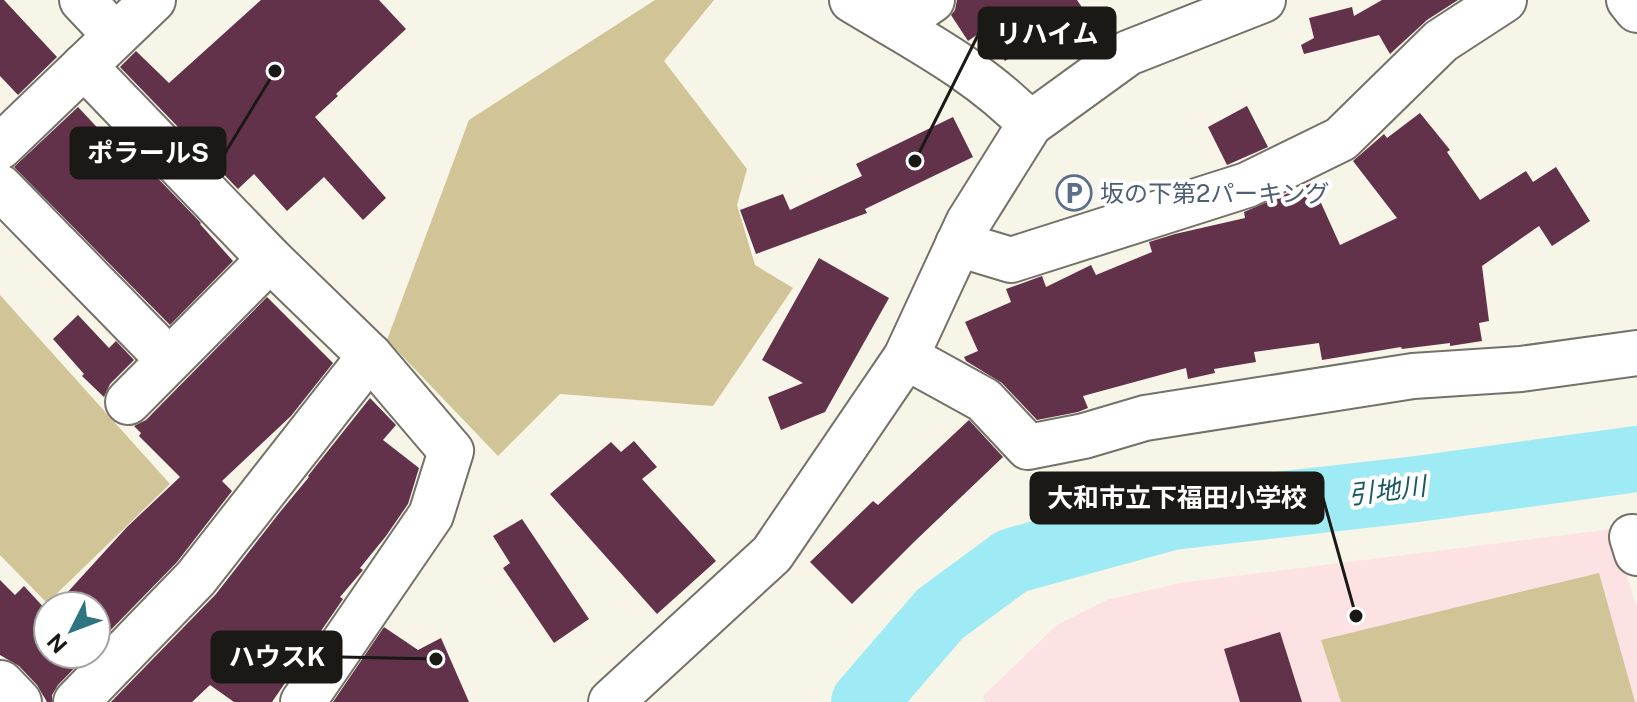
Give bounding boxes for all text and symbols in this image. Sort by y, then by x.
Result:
callout: リハイム [979,8,1115,58]
text: リハイム [996,18,1098,49]
callout: ポラールS [71,128,225,178]
text: ポラールS [87,137,209,168]
parking icon: 坂の下第2パーキング [1055,174,1093,212]
place label: 坂の下第2パーキング [1100,179,1330,207]
water label: 引地川 [1346,469,1431,510]
callout: 大和市立下福田小学校 [1031,473,1323,523]
text: 大和市立下福田小学校 [1047,482,1307,513]
north arrow [32,590,112,670]
text: N [42,628,73,658]
callout: ハウスK [212,632,341,682]
text: ハウスK [229,641,325,672]

